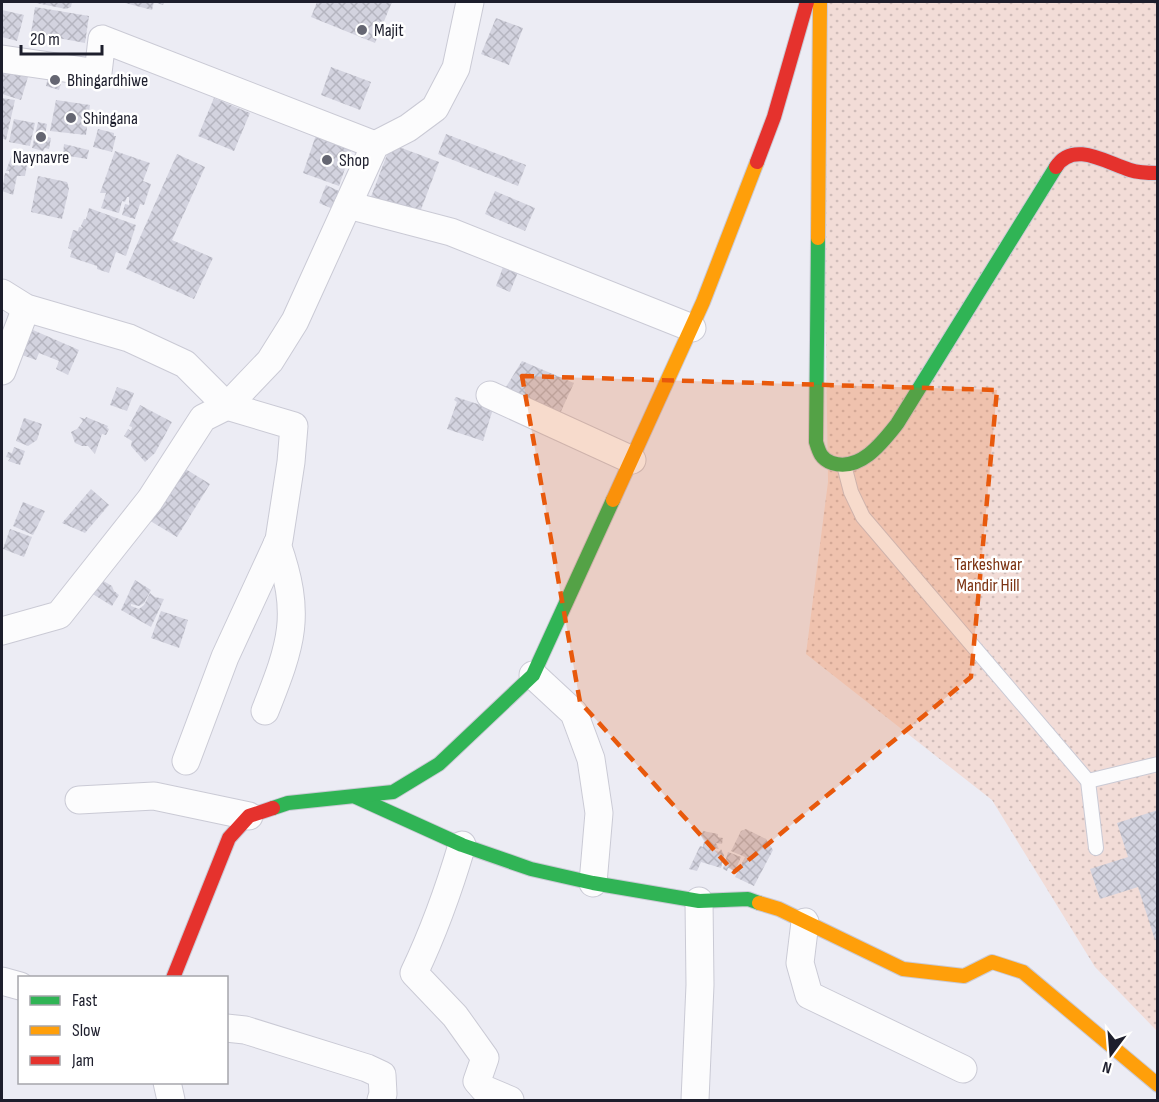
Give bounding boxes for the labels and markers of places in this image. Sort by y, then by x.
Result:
place label: Majit [374,20,404,41]
marker: Majit [355,23,369,37]
place label: Bhingardhiwe [67,70,148,91]
marker: Bhingardhiwe [48,73,62,87]
place label: Shingana [83,108,138,129]
marker: Shingana [64,111,78,125]
marker: Naynavre [34,130,48,144]
place label: Naynavre [13,147,69,168]
place label: Shop [339,150,369,171]
marker: Shop [320,153,334,167]

